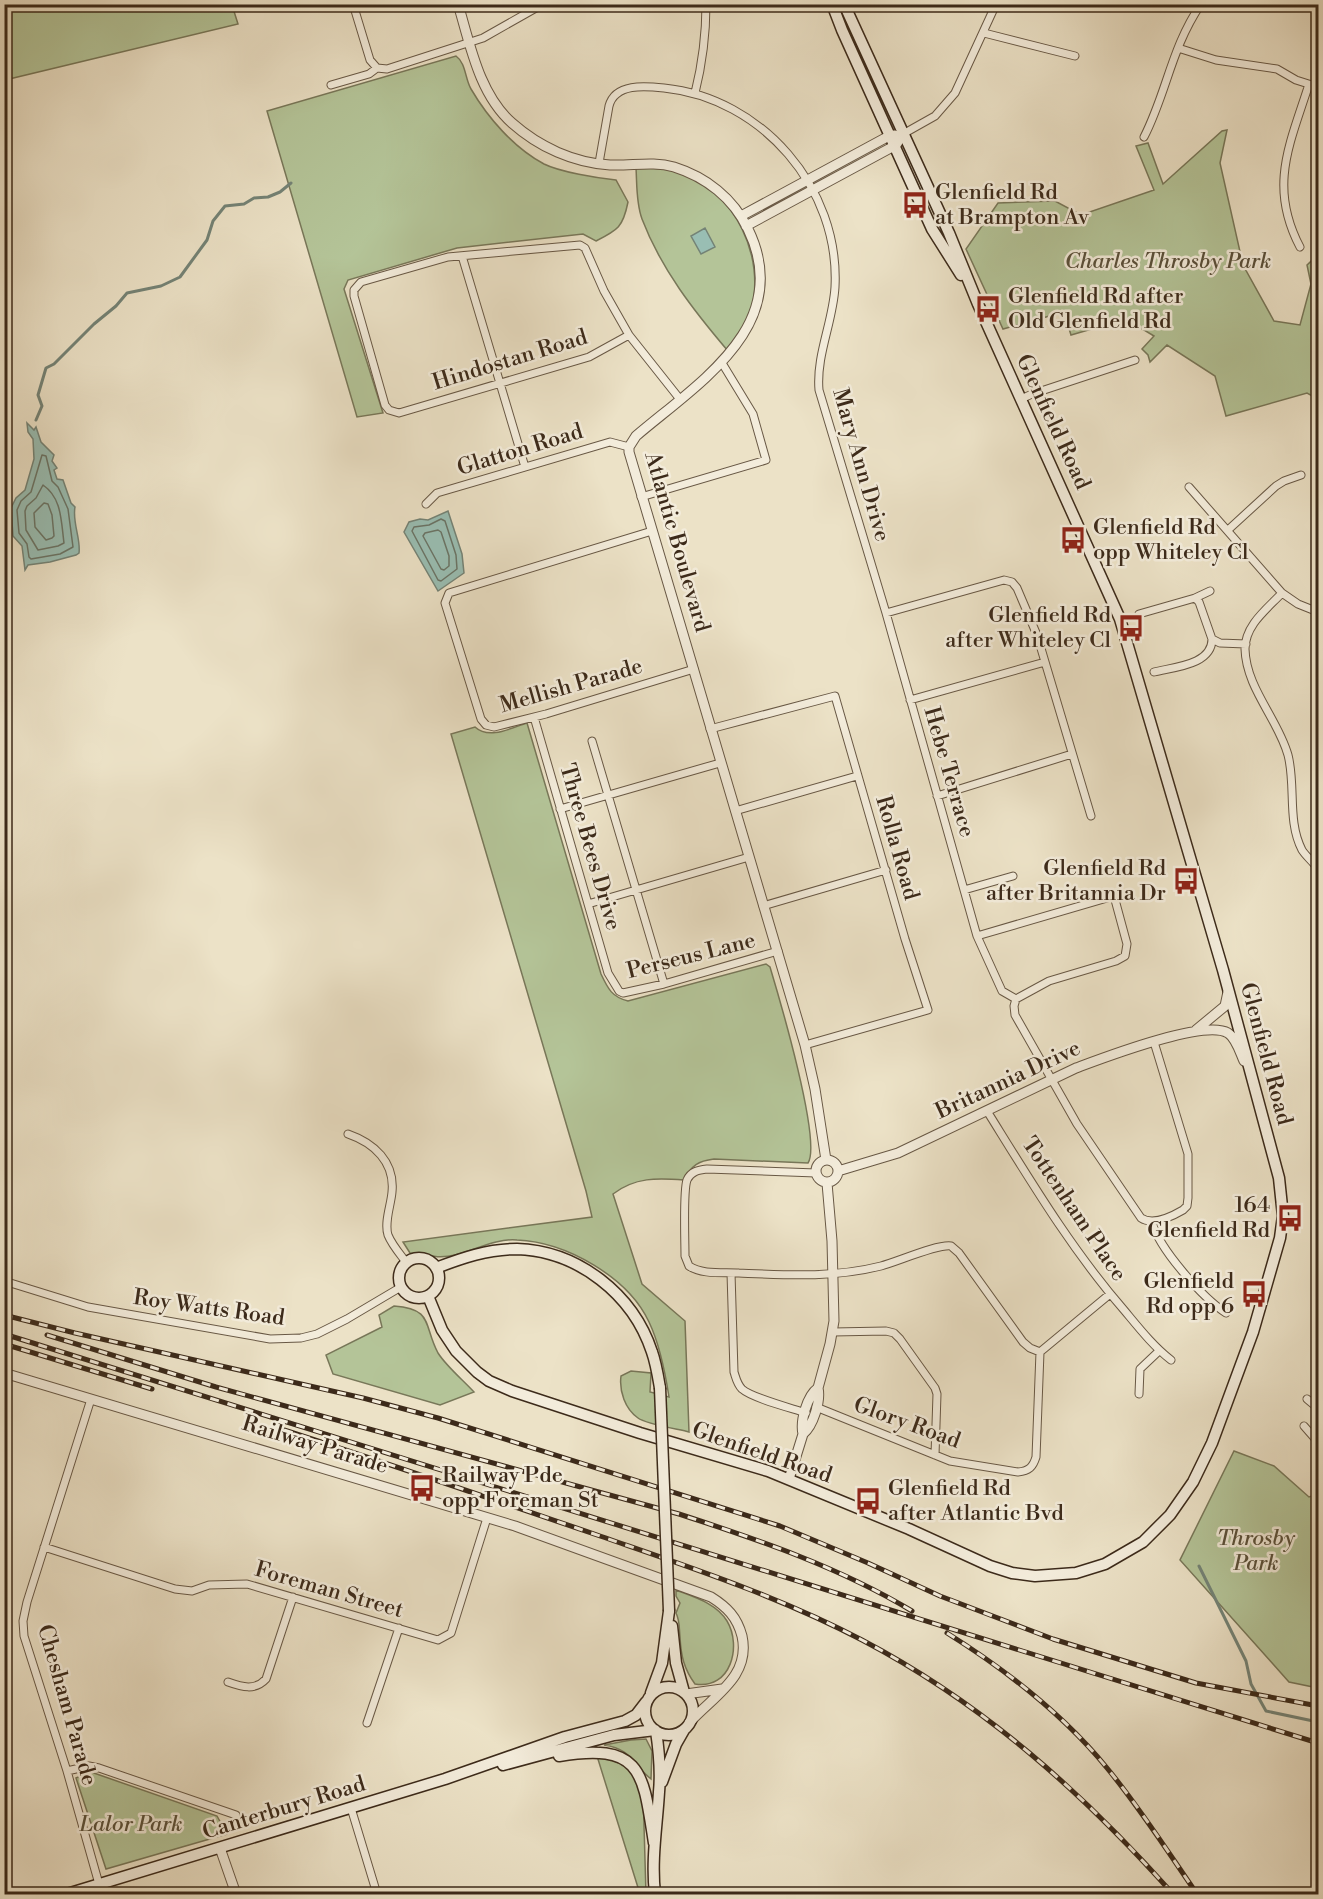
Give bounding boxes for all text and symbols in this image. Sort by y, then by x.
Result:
place label: Glenfield Rd at Brampton Av [935,179,1090,231]
bus stop icon: Glenfield Rd at Brampton Av [900,190,930,220]
park label: Charles Throsby Park [1065,248,1271,275]
place label: Glenfield Rd after Old Glenfield Rd [1008,283,1183,335]
bus stop icon: Glenfield Rd after Old Glenfield Rd [973,294,1003,324]
street label: Hindostan Road [429,323,591,396]
street label: Glenfield Road [1010,350,1096,494]
street label: Mary Ann Drive [826,385,896,545]
street label: Glatton Road [454,418,587,482]
street label: Atlantic Boulevard [638,448,716,636]
place label: Glenfield Rd opp Whiteley Cl [1093,514,1249,566]
bus stop icon: Glenfield Rd opp Whiteley Cl [1058,525,1088,555]
place label: Glenfield Rd after Whiteley Cl [945,602,1111,654]
bus stop icon: Glenfield Rd after Whiteley Cl [1116,613,1146,643]
street label: Mellish Parade [496,653,646,719]
street label: Hebe Terrace [918,704,980,840]
street label: Three Bees Drive [553,761,627,933]
street label: Rolla Road [869,793,925,904]
place label: Glenfield Rd after Britannia Dr [986,855,1166,907]
bus stop icon: Glenfield Rd after Britannia Dr [1171,866,1201,896]
street label: Perseus Lane [624,927,758,985]
street label: Glenfield Road [1234,980,1298,1129]
street label: Britannia Drive [930,1035,1085,1126]
street label: Tottenham Place [1016,1132,1132,1286]
place label: 164 Glenfield Rd [1147,1192,1270,1244]
bus stop icon: 164 Glenfield Rd [1275,1203,1305,1233]
place label: Glenfield Rd opp 6 [1143,1268,1234,1320]
bus stop icon: Glenfield Rd opp 6 [1239,1279,1269,1309]
street label: Roy Watts Road [132,1284,287,1332]
street label: Glory Road [850,1391,965,1455]
street label: Railway Parade [239,1410,391,1480]
street label: Glenfield Road [689,1416,836,1490]
place label: Railway Pde opp Foreman St [442,1462,599,1514]
bus stop icon: Railway Pde opp Foreman St [407,1473,437,1503]
place label: Glenfield Rd after Atlantic Bvd [888,1475,1064,1527]
bus stop icon: Glenfield Rd after Atlantic Bvd [853,1486,883,1516]
park label: Throsby Park [1217,1525,1296,1577]
street label: Foreman Street [252,1556,407,1624]
street label: Chesham Parade [31,1621,103,1789]
street label: Canterbury Road [199,1770,369,1846]
park label: Lalor Park [79,1811,182,1838]

